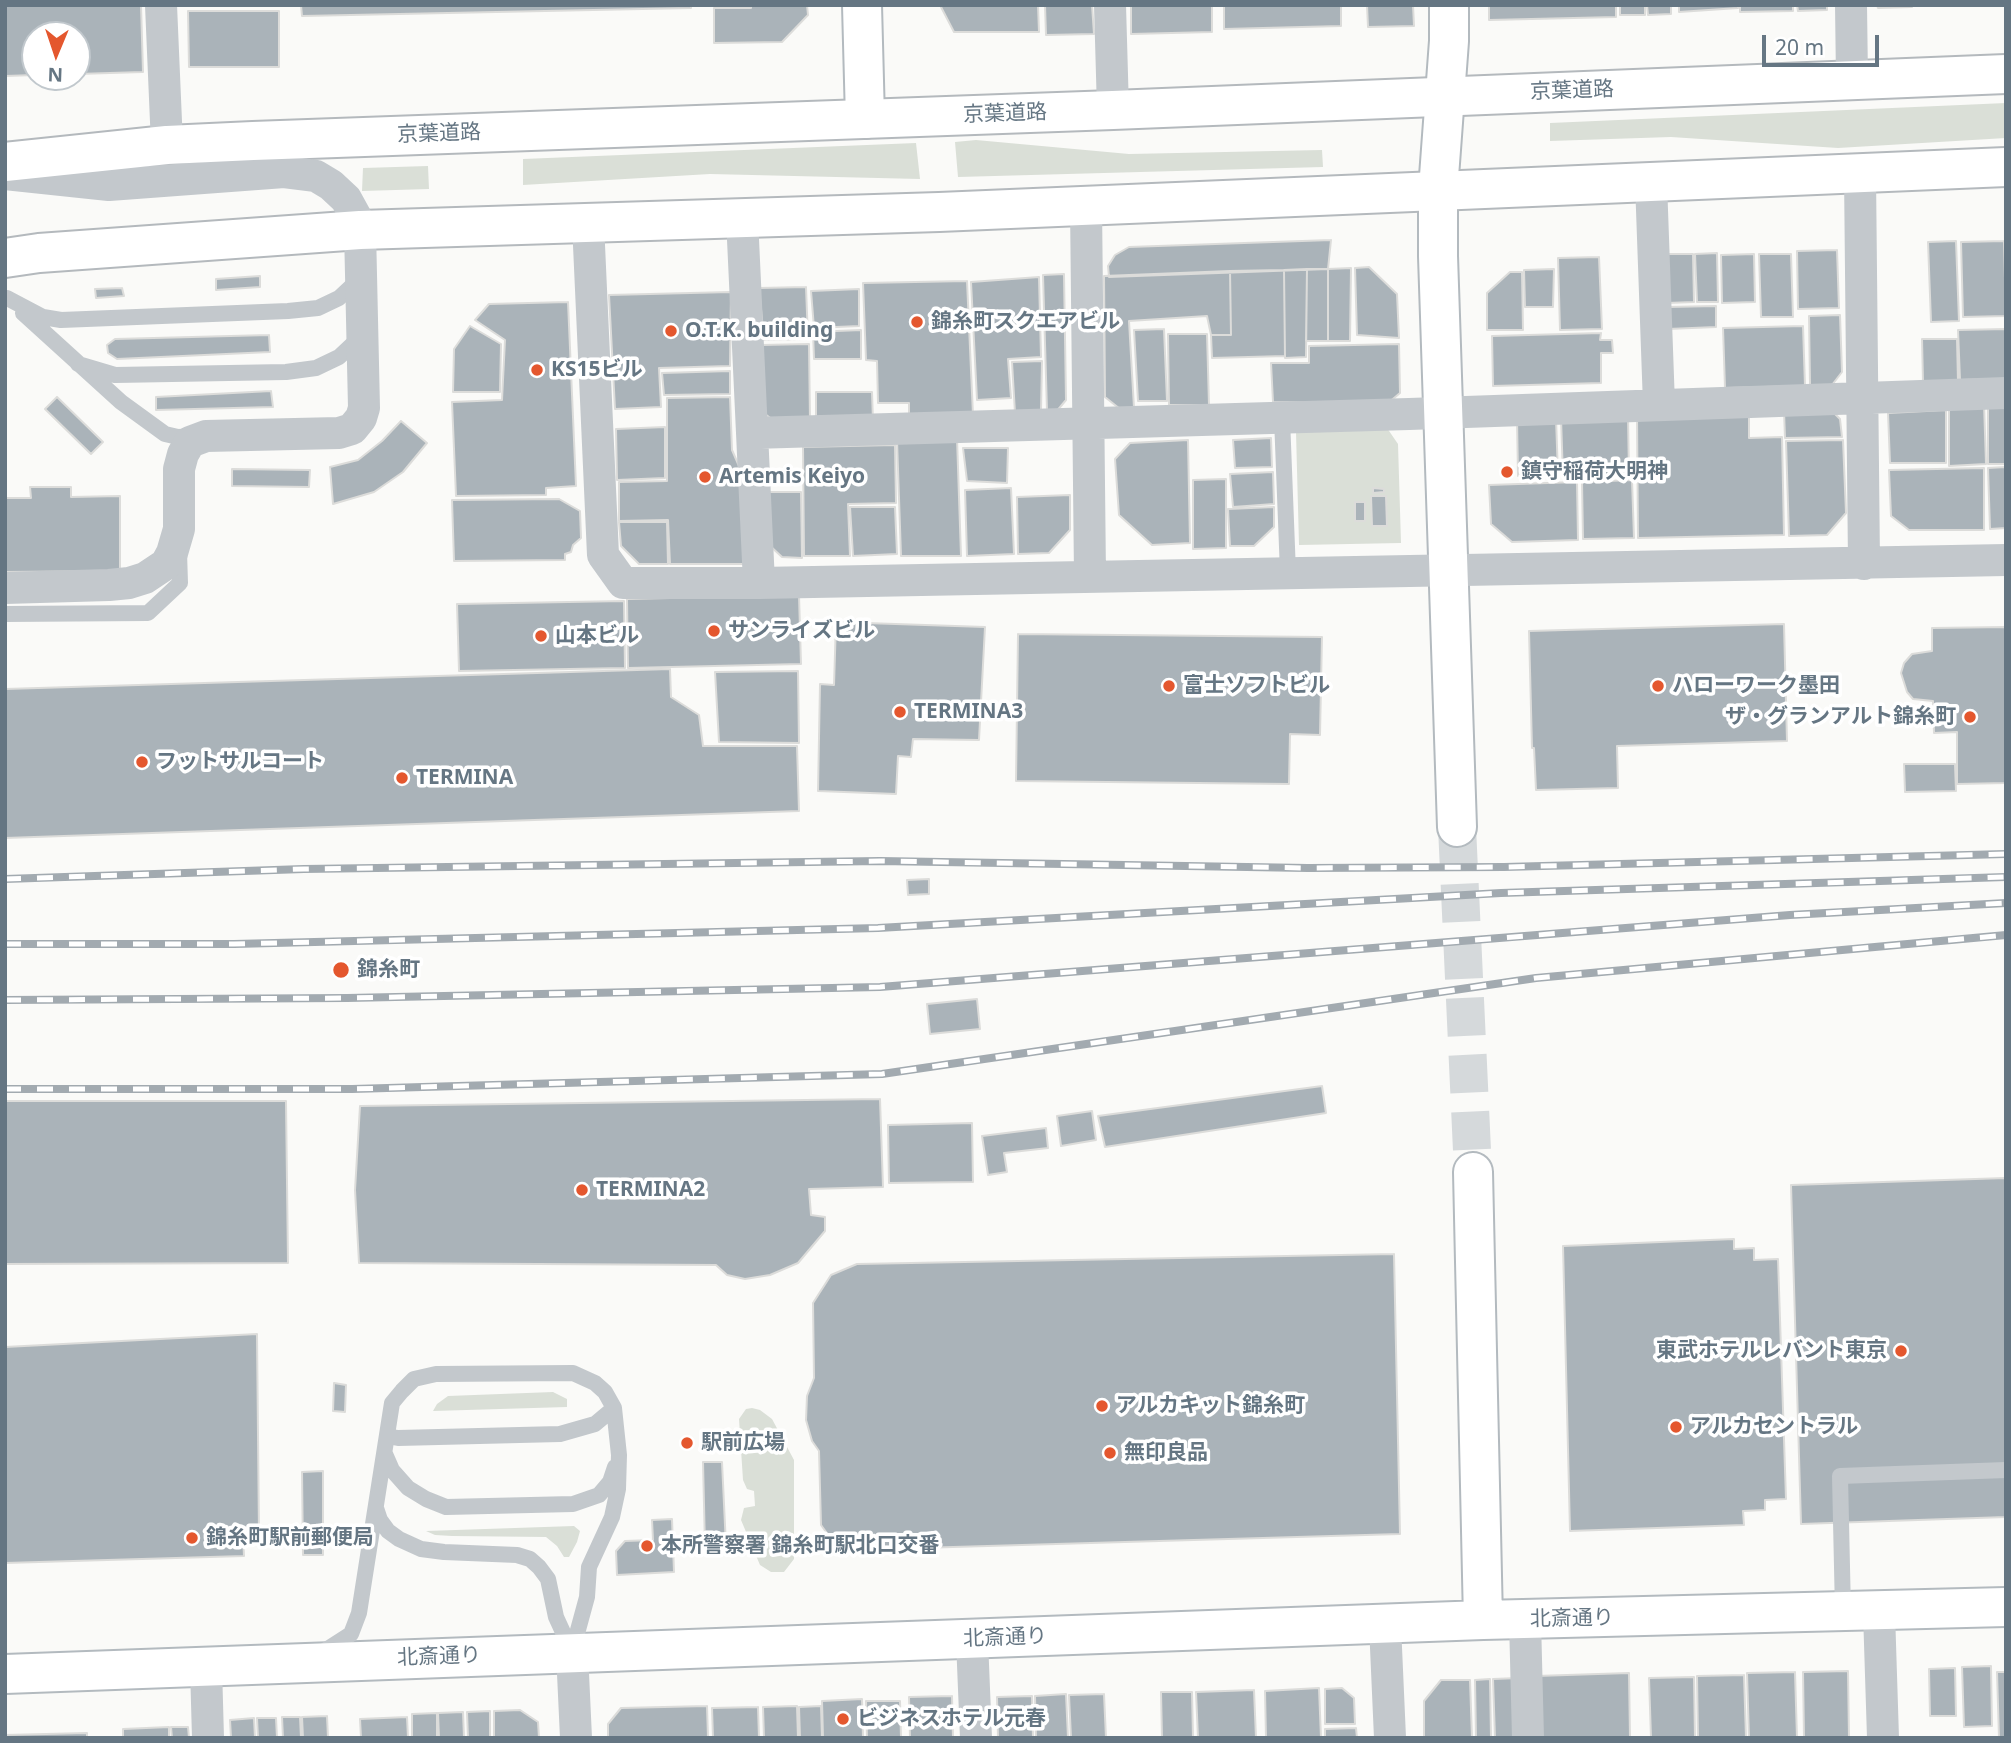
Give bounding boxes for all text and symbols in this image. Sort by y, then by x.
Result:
north arrow [21,21,91,91]
scale bar [1766,21,1883,65]
text: 20 m [1775,33,1824,61]
text: N [47,62,64,88]
street label: 京葉道路 [1530,77,1614,105]
street label: 京葉道路 [963,100,1047,128]
street label: 京葉道路 [397,120,481,148]
place label: 錦糸町スクエアビル [931,309,1120,335]
marker: 錦糸町スクエアビル [909,314,925,330]
place label: O.T.K. building [685,318,833,344]
marker: O.T.K. building [663,323,679,339]
place label: KS15ビル [551,357,643,383]
marker: KS15ビル [529,362,545,378]
place label: 鎮守稲荷大明神 [1521,459,1668,485]
place label: Artemis Keiyo [719,464,865,490]
marker: 鎮守稲荷大明神 [1499,464,1515,480]
marker: Artemis Keiyo [697,469,713,485]
place label: サンライズビル [728,618,875,644]
place label: 山本ビル [555,623,639,649]
marker: サンライズビル [706,623,722,639]
marker: 山本ビル [533,628,549,644]
place label: 富士ソフトビル [1183,673,1330,699]
place label: ハローワーク墨田 [1672,673,1840,699]
marker: 富士ソフトビル [1161,678,1177,694]
marker: ハローワーク墨田 [1650,678,1666,694]
place label: TERMINA3 [914,699,1023,725]
marker: TERMINA3 [892,704,908,720]
place label: ザ・グランアルト錦糸町 [1725,704,1956,730]
marker: ザ・グランアルト錦糸町 [1962,709,1978,725]
place label: フットサルコート [156,749,324,775]
marker: フットサルコート [134,754,150,770]
place label: TERMINA [416,765,513,791]
marker: TERMINA [394,770,410,786]
place label: 錦糸町 [357,957,420,983]
marker: 錦糸町 [331,960,351,980]
place label: TERMINA2 [596,1177,705,1203]
marker: TERMINA2 [574,1182,590,1198]
place label: 東武ホテルレバント東京 [1656,1338,1887,1364]
marker: 東武ホテルレバント東京 [1893,1343,1909,1359]
place label: アルカキット錦糸町 [1116,1393,1305,1419]
marker: アルカキット錦糸町 [1094,1398,1110,1414]
place label: アルカセントラル [1690,1414,1858,1440]
marker: アルカセントラル [1668,1419,1684,1435]
place label: 駅前広場 [701,1430,785,1456]
marker: 駅前広場 [679,1435,695,1451]
place label: 無印良品 [1124,1440,1208,1466]
marker: 無印良品 [1102,1445,1118,1461]
place label: 錦糸町駅前郵便局 [206,1525,374,1551]
marker: 錦糸町駅前郵便局 [184,1530,200,1546]
place label: 本所警察署 錦糸町駅北口交番 [661,1533,939,1559]
marker: 本所警察署 錦糸町駅北口交番 [639,1538,655,1554]
street label: 北斎通り [1530,1606,1614,1632]
street label: 北斎通り [963,1624,1047,1652]
street label: 北斎通り [397,1643,481,1671]
place label: ビジネスホテル元春 [857,1706,1046,1732]
marker: ビジネスホテル元春 [835,1711,851,1727]

